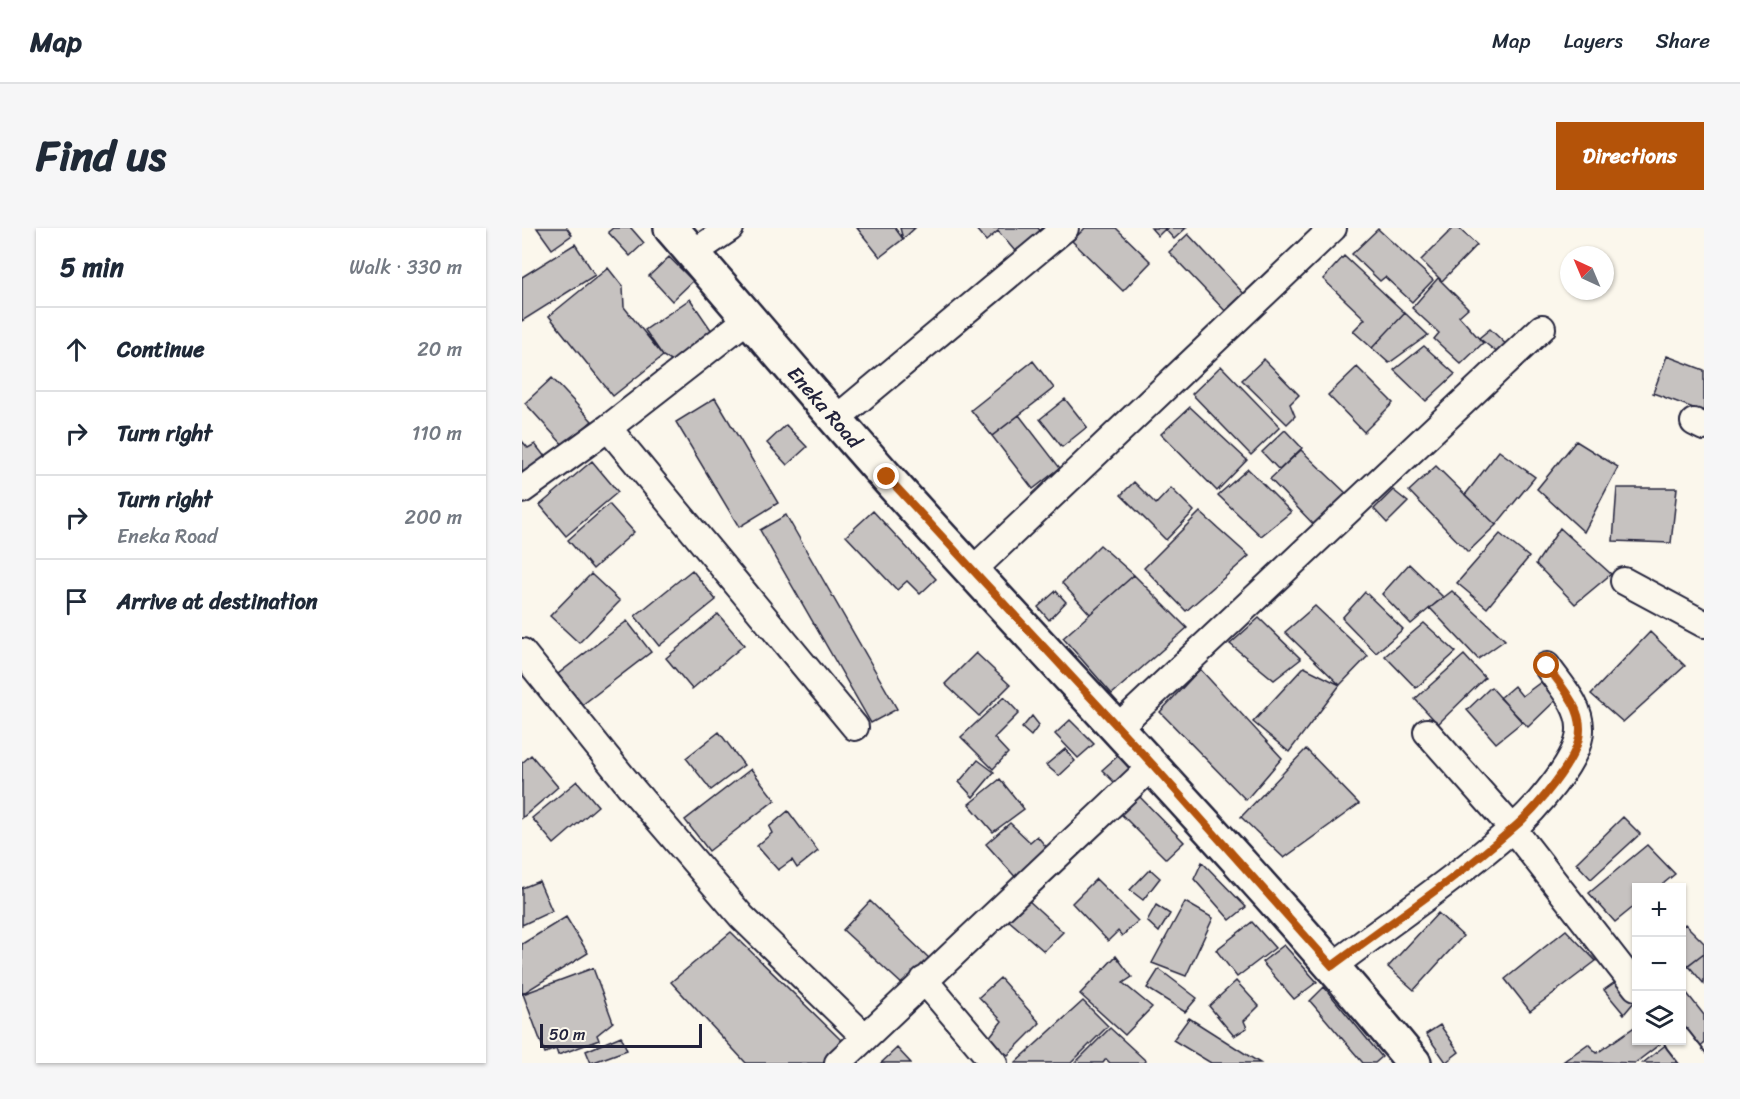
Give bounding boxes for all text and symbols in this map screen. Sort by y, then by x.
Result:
text: Map [30,17,82,66]
text: Map [1492,22,1531,60]
text: Layers [1564,22,1623,60]
text: Share [1656,22,1710,60]
text: Find us [36,119,166,193]
button: Directions [1556,122,1704,190]
text: 5 min [60,244,124,290]
north arrow [1560,246,1614,300]
text: Walk · 330 m [349,250,462,285]
text: Continue [117,330,205,369]
text: 20 m [417,332,462,367]
icon: ahead [60,333,93,366]
street label: Eneka Road [779,357,872,458]
text: Turn right [117,414,212,453]
text: 110 m [412,416,462,451]
icon: right [60,417,93,450]
route end [873,463,899,489]
text: Turn right [117,480,212,519]
text: 200 m [405,500,462,535]
icon: right [60,501,93,534]
text: Eneka Road [117,519,218,554]
text: Arrive at destination [117,582,318,621]
icon: arrive [60,585,93,618]
route start [1533,652,1559,678]
map controls [1632,883,1686,1045]
button: + [1632,883,1686,937]
button: − [1632,937,1686,991]
button: layers [1632,991,1686,1045]
text: 50 m [549,1020,585,1049]
scale bar [540,1021,702,1048]

